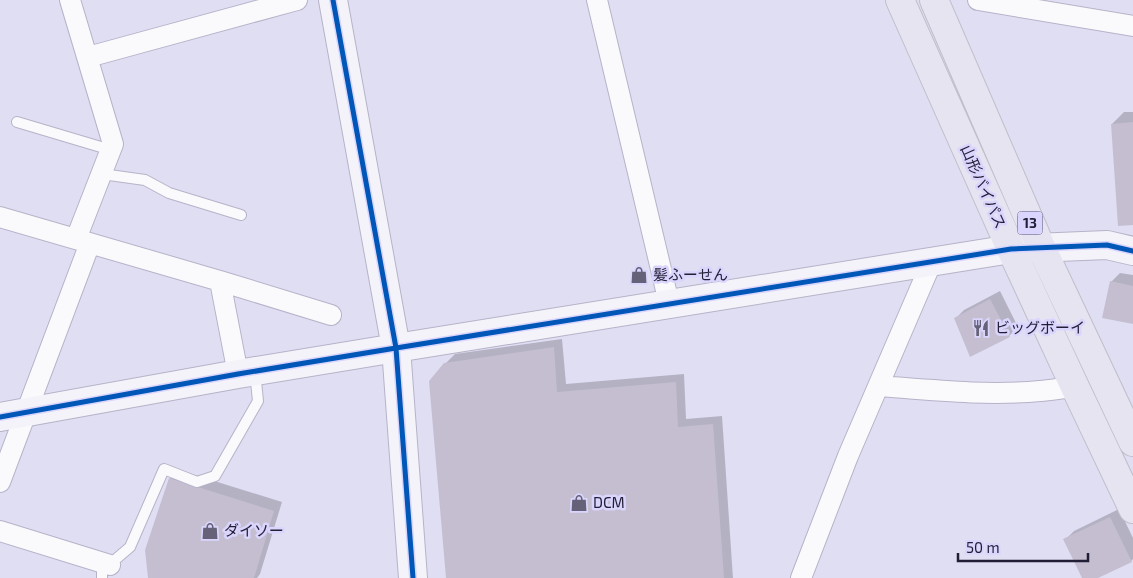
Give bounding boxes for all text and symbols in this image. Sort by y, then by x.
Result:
street label: 山形バイパス [957,142,1010,231]
road number: 13 [1018,212,1042,234]
shop icon: 髪ふーせん [629,265,649,285]
place label: 髪ふーせん [653,265,728,283]
restaurant icon: ビッグボーイ [971,318,991,338]
place label: ビッグボーイ [995,318,1085,336]
shop icon: DCM [569,493,589,513]
place label: DCM [593,493,625,511]
shop icon: ダイソー [200,521,220,541]
place label: ダイソー [224,521,284,539]
scale bar [958,530,1088,562]
text: 50 m [966,538,1000,556]

